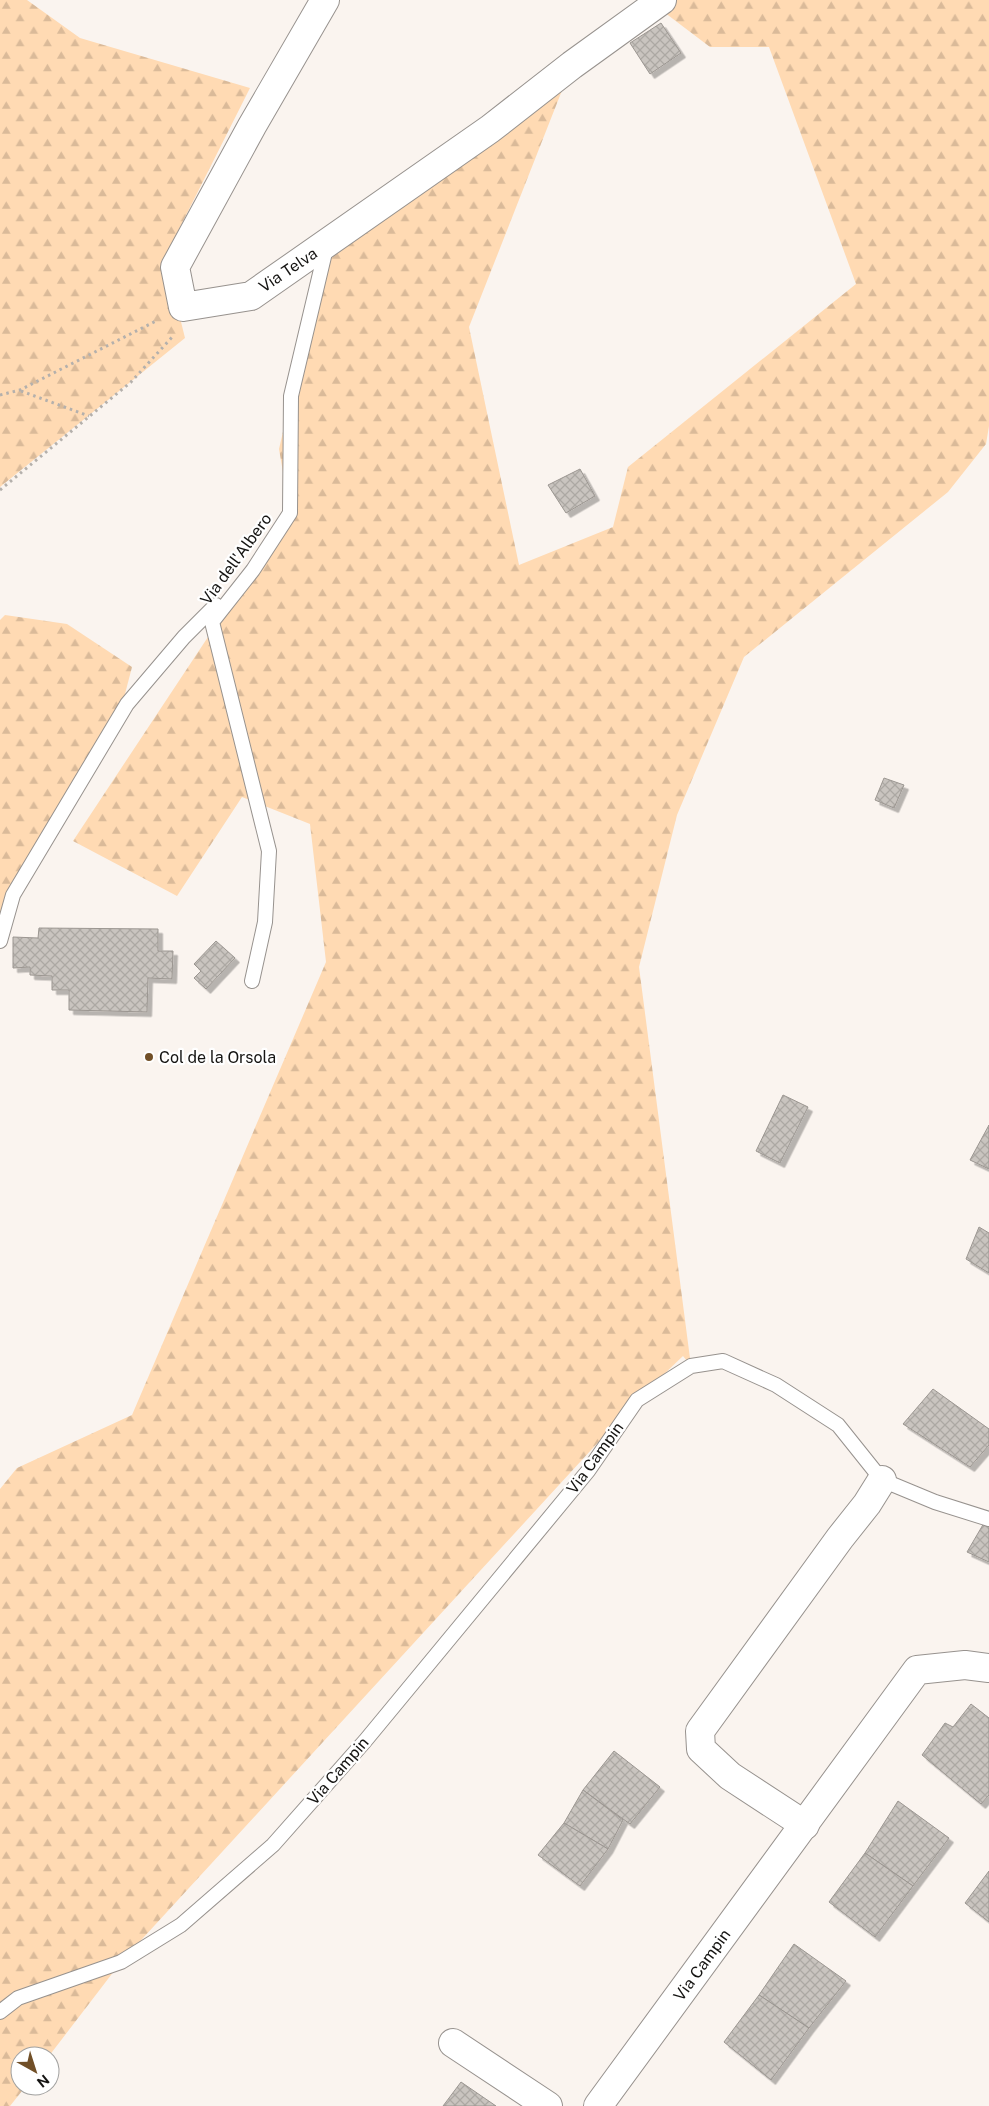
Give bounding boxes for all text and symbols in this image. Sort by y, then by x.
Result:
street label: Via Telva [255,244,321,296]
street label: Via dell'Albero [196,510,276,608]
place label: Col de la Orsola [159,1048,276,1067]
marker: Col de la Orsola [143,1051,155,1063]
street label: Via Campin [563,1418,627,1498]
street label: Via Campin [303,1733,373,1809]
street label: Via Campin [670,1925,734,2005]
north arrow [10,2046,60,2096]
text: N [34,2071,52,2091]

